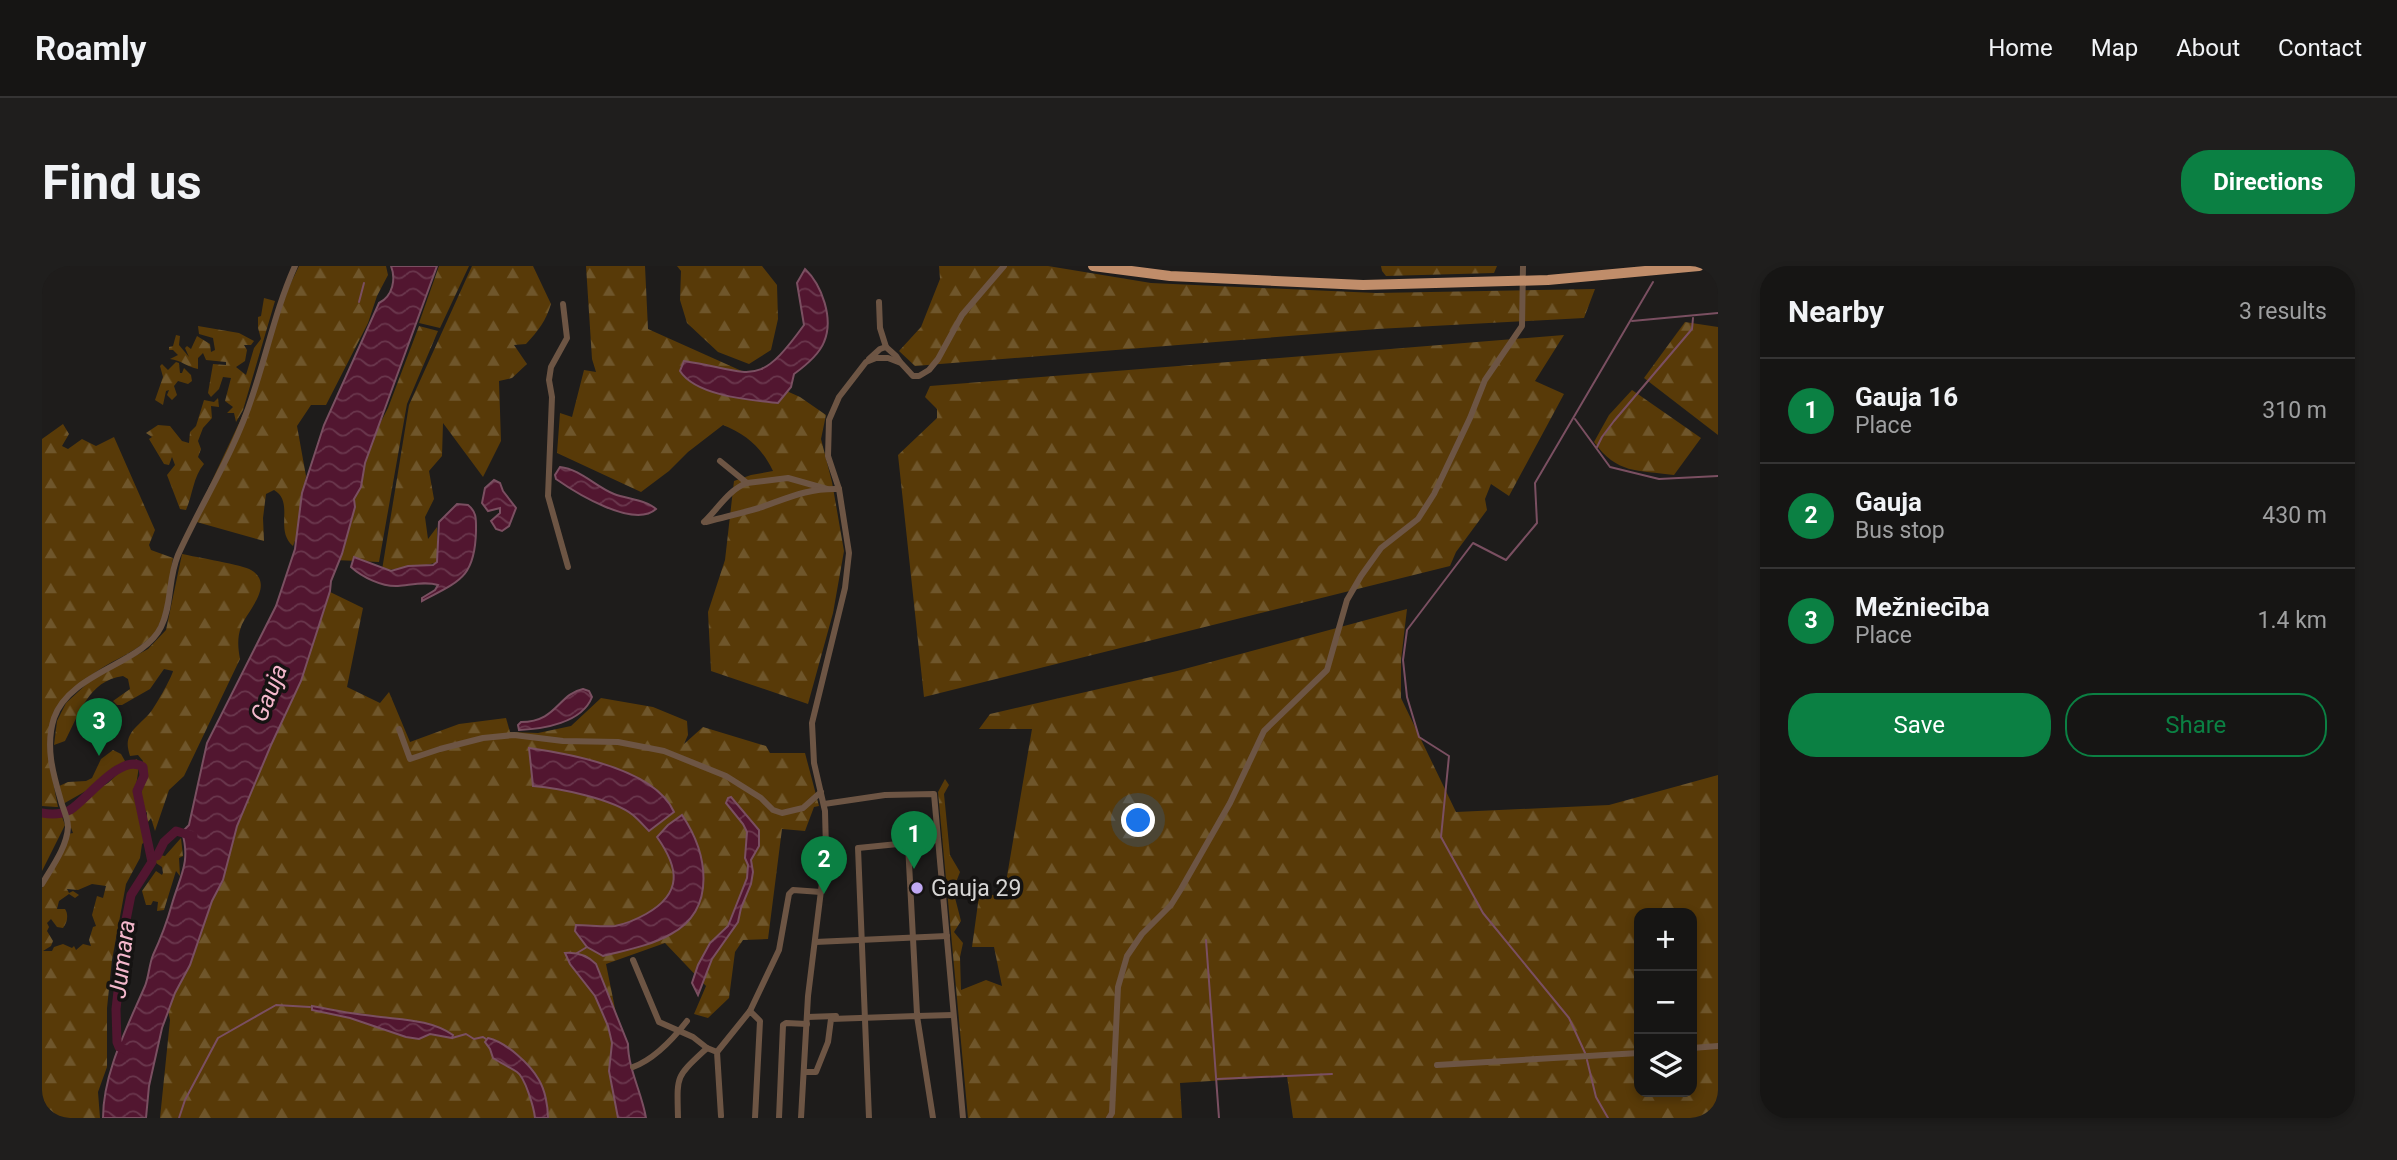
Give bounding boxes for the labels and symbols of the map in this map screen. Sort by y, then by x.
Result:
water label: Gauja [245,660,293,726]
pin: 3 [76,698,122,756]
your location [1121,803,1155,837]
pin: 1 [891,811,937,869]
pin: 2 [801,836,847,894]
place label: Gauja 29 [931,875,1021,902]
marker: Gauja 29 [909,880,925,896]
water label: Jumara [103,918,141,1000]

